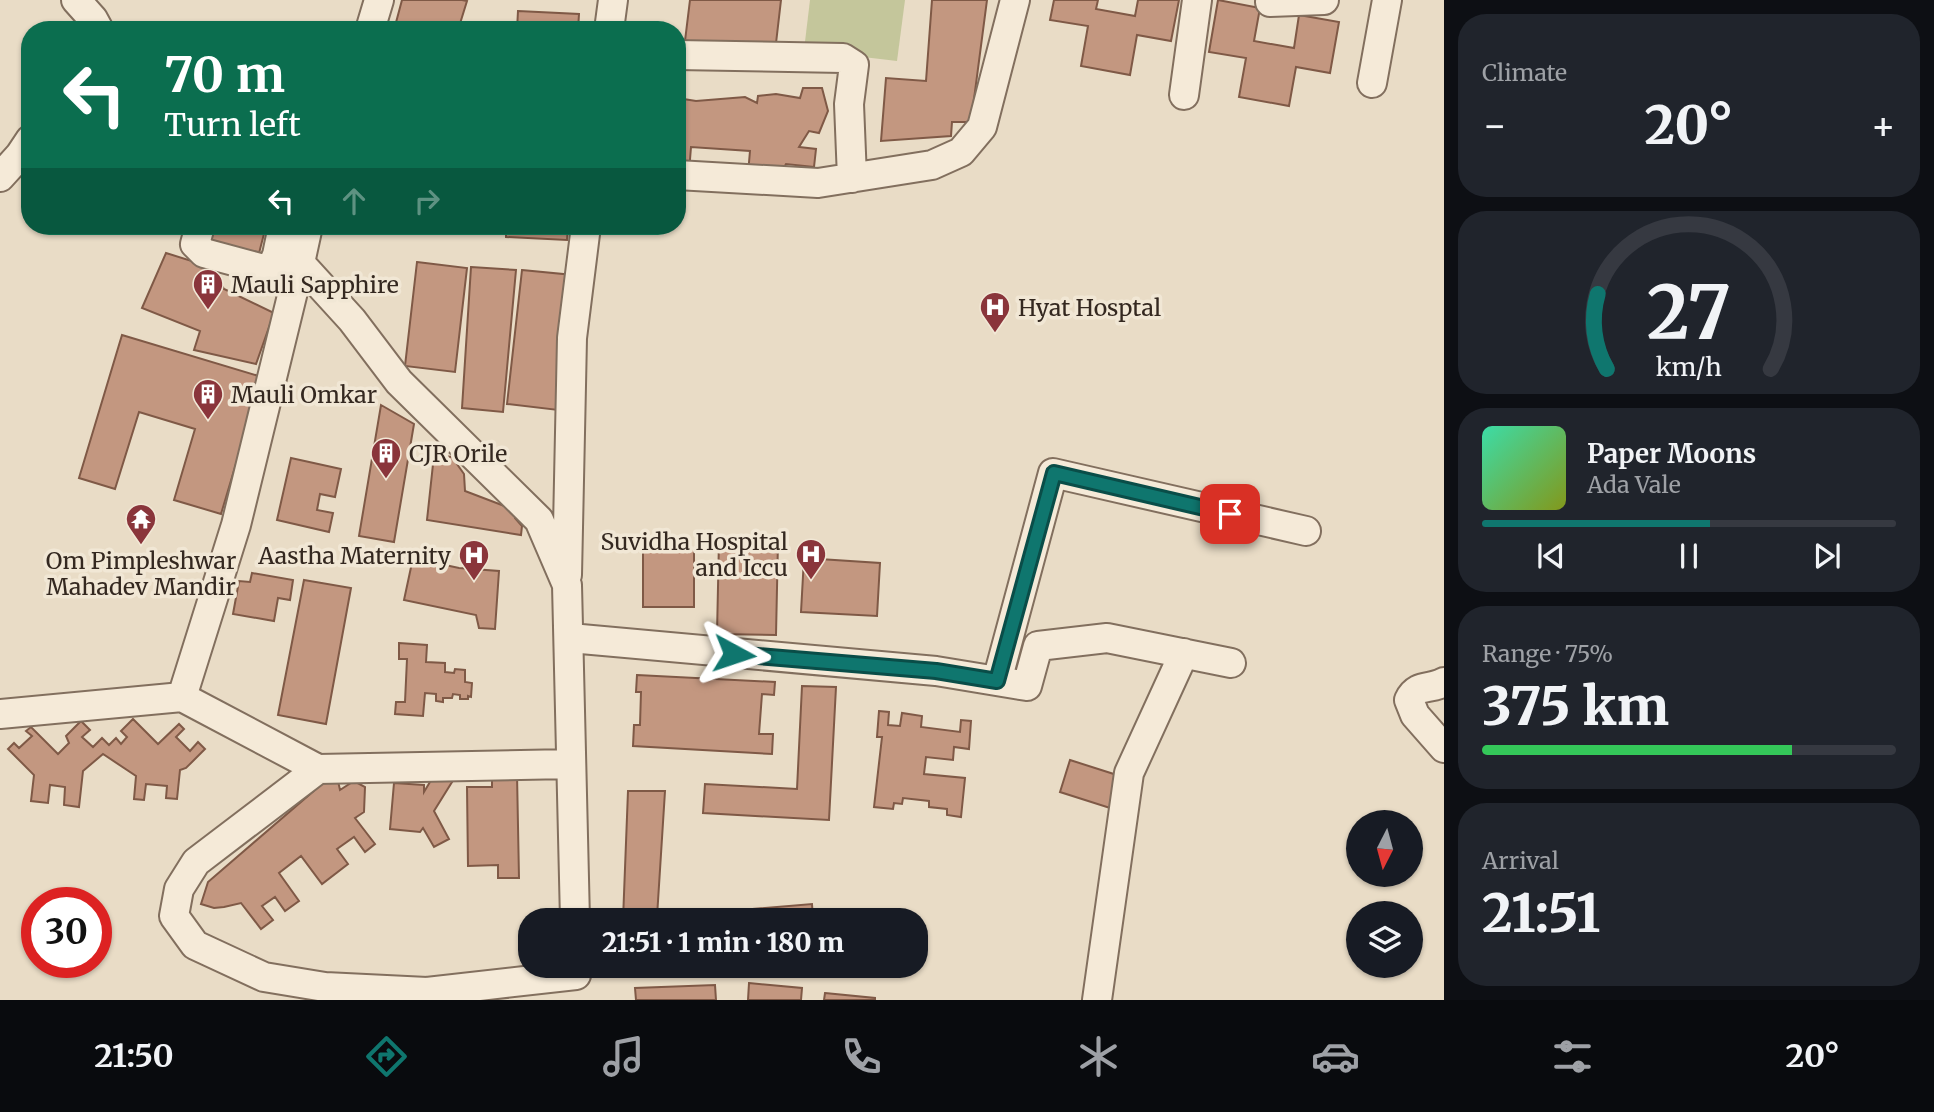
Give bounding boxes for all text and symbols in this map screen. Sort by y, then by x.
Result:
text: 70 m [164,44,285,105]
icon: left [49,49,140,140]
text: Climate [1482,58,1567,87]
text: 20° [1645,93,1733,158]
text: − [1482,102,1507,149]
text: + [1871,102,1896,149]
text: Turn left [164,105,301,145]
icon: left [262,182,300,220]
icon: ahead [335,182,373,220]
icon: right [408,182,446,220]
building icon: Mauli Sapphire [191,267,225,311]
text: 27 [1647,267,1731,359]
place label: Mauli Sapphire [231,270,399,299]
hospital icon: Hyat Hosptal [978,290,1012,334]
place label: Hyat Hosptal [1018,293,1161,322]
text: km/h [1656,351,1722,383]
building icon: Mauli Omkar [191,377,225,421]
place label: Mauli Omkar [231,380,377,409]
building icon: CJR Orile [369,436,403,480]
text: Paper Moons [1587,437,1756,470]
place label: CJR Orile [409,439,507,468]
text: Ada Vale [1587,470,1681,499]
pin [1200,484,1260,544]
icon: arrive [1211,495,1249,533]
temple icon: Om Pimpleshwar Mahadev Mandir [124,502,158,546]
place label: Suvidha Hospital and Iccu [601,527,788,582]
hospital icon: Suvidha Hospital and Iccu [794,537,828,581]
icon: previous [1532,537,1570,575]
icon: pause [1670,537,1708,575]
icon: next [1808,537,1846,575]
hospital icon: Aastha Maternity [457,538,491,582]
place label: Aastha Maternity [257,541,452,570]
place label: Om Pimpleshwar Mahadev Mandir [46,546,236,601]
position arrow [697,617,771,691]
text: Range · 75% [1482,639,1613,668]
text: 375 km [1482,674,1669,739]
north arrow [1346,810,1423,887]
map controls [1346,810,1423,978]
text: Arrival [1482,846,1559,875]
text: 21:51 [1482,881,1600,946]
speed limit sign: 30 [21,887,112,978]
button: layers [1346,901,1423,978]
text: 21:51 · 1 min · 180 m [602,926,844,959]
icon: directions [362,1032,411,1081]
icon: music [599,1032,648,1081]
icon: phone [837,1032,886,1081]
icon: climate [1074,1032,1123,1081]
icon: car [1311,1032,1360,1081]
icon: filters [1548,1032,1597,1081]
text: 21:50 [94,1036,174,1076]
text: 20° [1786,1036,1840,1076]

